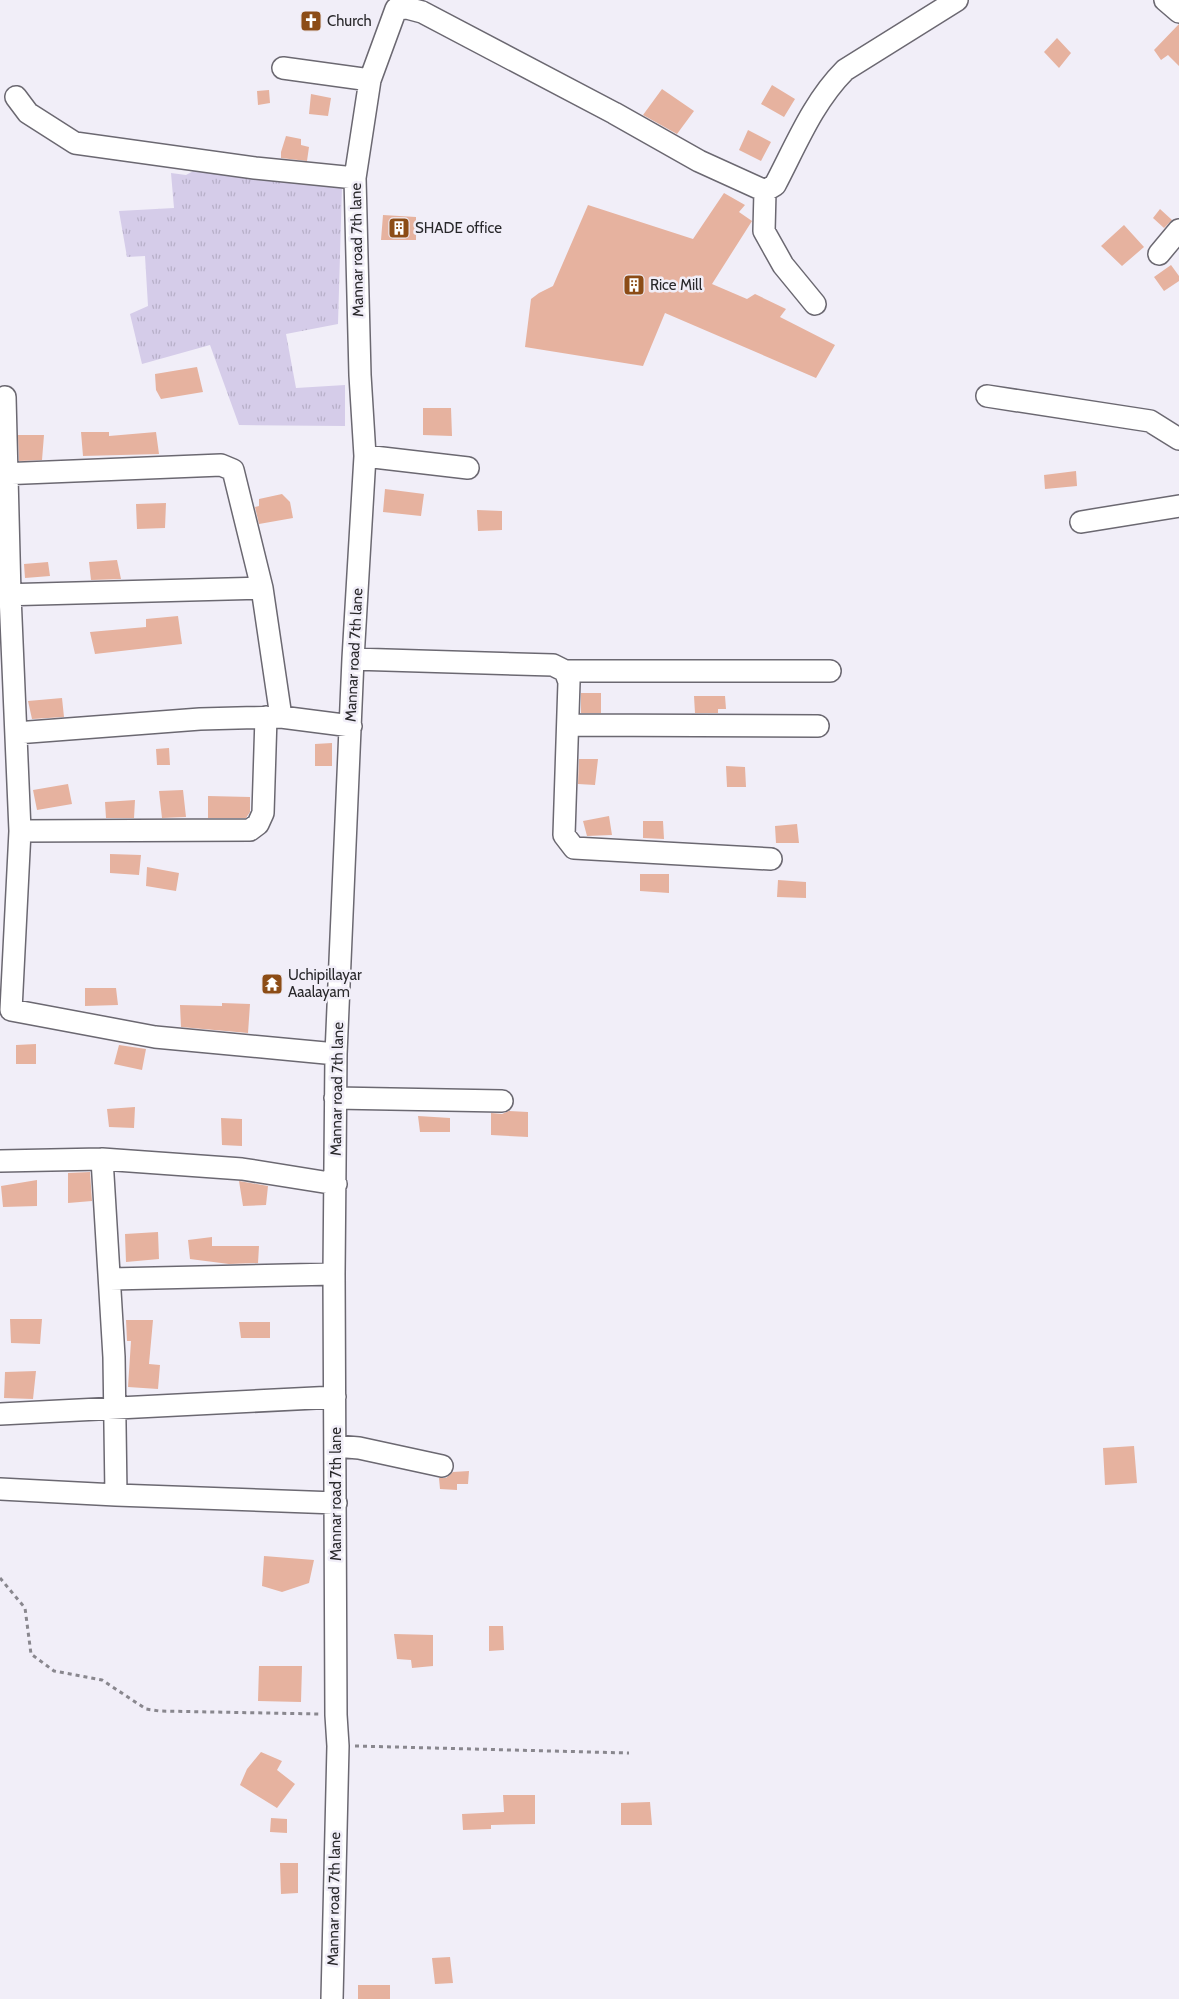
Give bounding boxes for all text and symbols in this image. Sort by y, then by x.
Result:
church icon: Church [299,9,323,33]
place label: Church [327,12,372,30]
street label: Mannar road 7th lane [347,183,367,317]
building icon: SHADE office [387,216,411,240]
place label: SHADE office [415,219,502,237]
building icon: Rice Mill [622,273,646,297]
place label: Rice Mill [650,276,703,294]
street label: Mannar road 7th lane [342,587,367,722]
place label: Uchipillayar Aaalayam [288,966,362,1001]
temple icon: Uchipillayar Aaalayam [260,972,284,996]
street label: Mannar road 7th lane [327,1022,347,1156]
street label: Mannar road 7th lane [327,1427,345,1561]
street label: Mannar road 7th lane [324,1832,344,1966]

